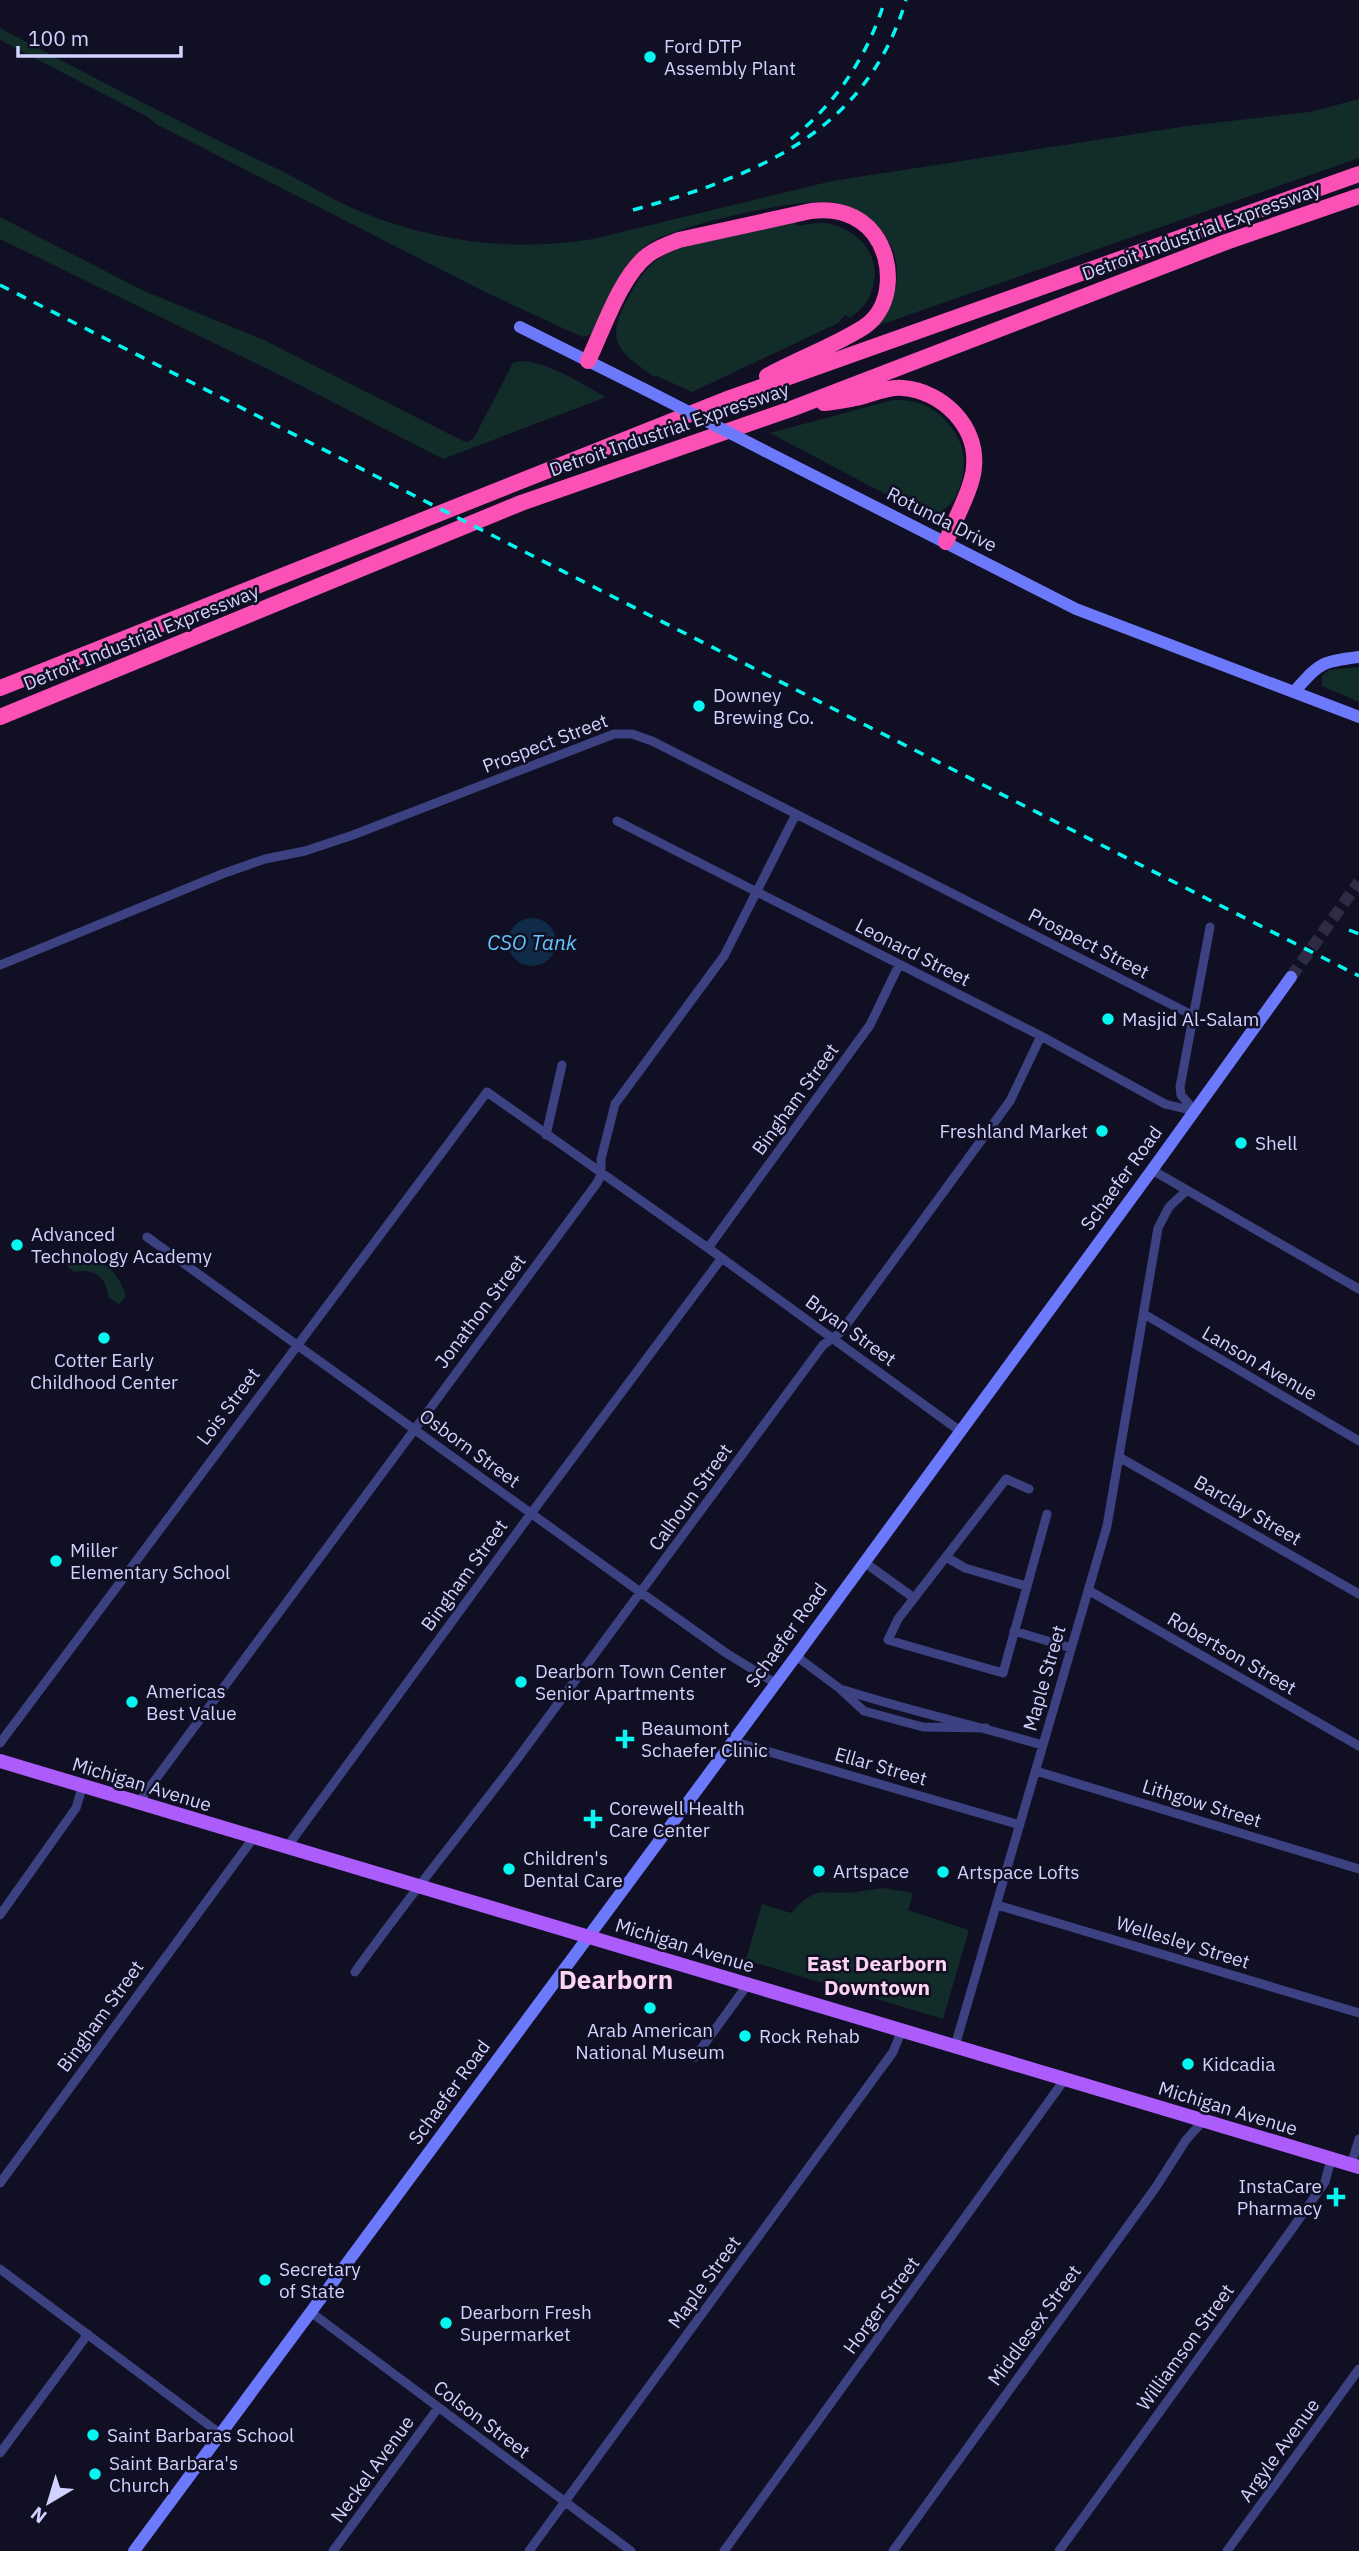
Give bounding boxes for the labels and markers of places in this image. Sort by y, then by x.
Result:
place label: Ford DTP Assembly Plant [664,34,796,80]
marker: Ford DTP Assembly Plant [642,49,658,65]
place label: Downey Brewing Co. [713,683,815,729]
marker: Downey Brewing Co. [691,698,707,714]
place label: Masjid Al-Salam [1122,1007,1259,1031]
marker: Masjid Al-Salam [1100,1011,1116,1027]
place label: Freshland Market [939,1119,1088,1143]
marker: Freshland Market [1094,1123,1110,1139]
place label: Shell [1255,1131,1298,1155]
marker: Shell [1233,1135,1249,1151]
place label: Advanced Technology Academy [31,1222,213,1268]
marker: Advanced Technology Academy [9,1237,25,1253]
marker: Cotter Early Childhood Center [96,1330,112,1346]
place label: Cotter Early Childhood Center [30,1348,178,1394]
place label: Miller Elementary School [70,1538,230,1584]
marker: Miller Elementary School [48,1553,64,1569]
place label: Dearborn Town Center Senior Apartments [535,1659,726,1705]
marker: Dearborn Town Center Senior Apartments [513,1674,529,1690]
place label: Americas Best Value [146,1679,237,1725]
marker: Americas Best Value [124,1694,140,1710]
place label: Beaumont Schaefer Clinic [641,1716,768,1762]
marker: Beaumont Schaefer Clinic [615,1729,635,1749]
place label: Corewell Health Care Center [609,1796,745,1842]
marker: Corewell Health Care Center [583,1809,603,1829]
place label: Children's Dental Care [523,1846,623,1892]
place label: Artspace [833,1859,909,1883]
place label: Artspace Lofts [957,1860,1080,1884]
marker: Children's Dental Care [501,1861,517,1877]
marker: Artspace [811,1863,827,1879]
marker: Artspace Lofts [935,1864,951,1880]
marker: Arab American National Museum [642,2000,658,2016]
place label: Arab American National Museum [575,2018,725,2064]
place label: Rock Rehab [759,2024,860,2048]
marker: Rock Rehab [737,2028,753,2044]
place label: Kidcadia [1202,2052,1275,2076]
marker: Kidcadia [1180,2056,1196,2072]
place label: InstaCare Pharmacy [1237,2174,1323,2220]
marker: InstaCare Pharmacy [1328,2189,1344,2205]
place label: Secretary of State [279,2257,361,2303]
marker: Secretary of State [257,2272,273,2288]
place label: Dearborn Fresh Supermarket [460,2300,592,2346]
marker: Dearborn Fresh Supermarket [438,2315,454,2331]
place label: Saint Barbaras School [107,2423,294,2447]
marker: Saint Barbaras School [85,2427,101,2443]
place label: Saint Barbara's Church [109,2451,238,2497]
marker: Saint Barbara's Church [87,2466,103,2482]

